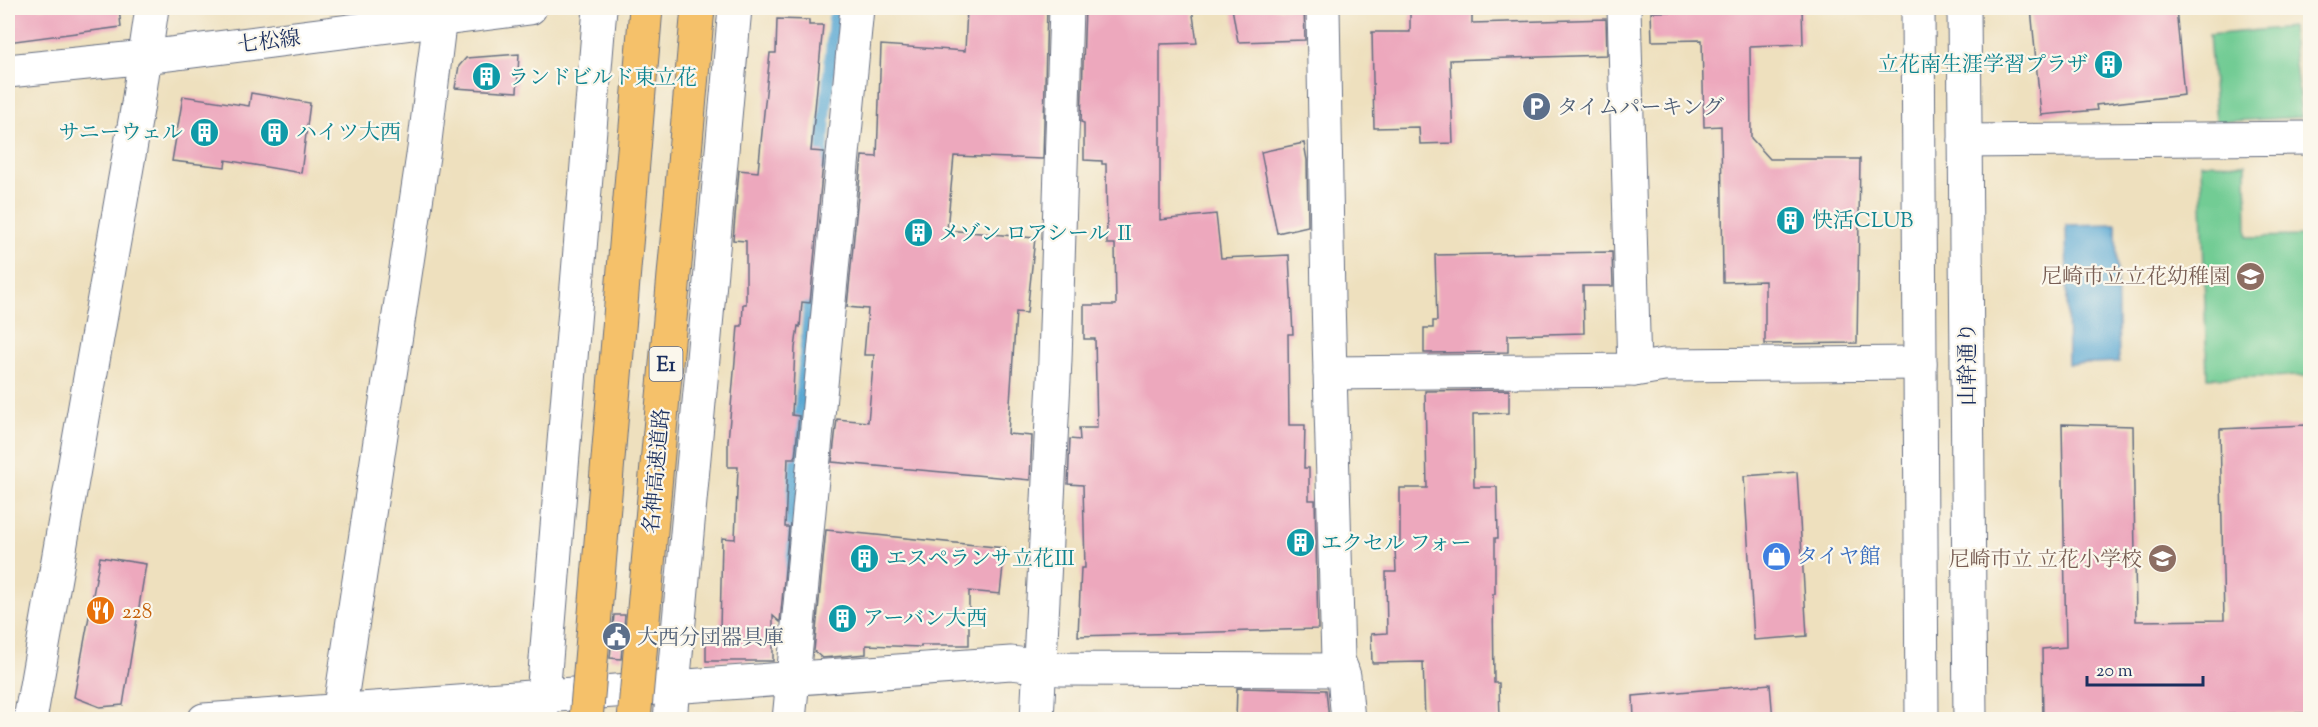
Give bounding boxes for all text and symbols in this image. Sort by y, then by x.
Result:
street label: 七松線 [236,24,302,62]
building icon: 立花南生涯学習プラザ [2093,48,2125,80]
place label: 立花南生涯学習プラザ [1878,51,2088,81]
building icon: ランドビルド東立花 [471,61,503,93]
place label: ランドビルド東立花 [508,64,697,94]
parking icon: タイムパーキング [1520,91,1552,123]
place label: タイムパーキング [1557,94,1724,124]
building icon: サニーウェル [188,116,220,148]
building icon: ハイツ大西 [259,116,291,148]
place label: サニーウェル [59,119,183,149]
place label: ハイツ大西 [296,119,401,149]
building icon: 快活CLUB [1775,204,1807,236]
place label: 快活CLUB [1812,207,1913,237]
building icon: メゾン ロアシール Ⅱ [902,217,934,249]
place label: メゾン ロアシール Ⅱ [939,220,1135,250]
school or university icon: 尼崎市立立花幼稚園 [2235,260,2267,292]
place label: 尼崎市立立花幼稚園 [2041,263,2230,293]
street label: 山幹通り [1954,322,1984,406]
road number: E1 [650,347,682,381]
street label: 名神高速道路 [638,407,678,535]
building icon: エクセル フォー [1284,527,1316,559]
place label: エクセル フォー [1321,530,1471,560]
shop icon: タイヤ館 [1760,540,1792,572]
building icon: エスペランサ立花Ⅲ [849,542,881,574]
place label: タイヤ館 [1797,543,1881,573]
school or university icon: 尼崎市立 立花小学校 [2147,543,2179,575]
place label: エスペランサ立花Ⅲ [886,545,1075,575]
place label: 尼崎市立 立花小学校 [1949,546,2142,576]
restaurant icon: 228 [85,595,117,627]
place label: 228 [122,598,152,628]
building icon: アーバン大西 [826,602,858,634]
place label: アーバン大西 [863,605,987,635]
public building icon: 大西分団器具庫 [600,621,632,653]
place label: 大西分団器具庫 [637,624,784,654]
scale bar [2087,649,2202,687]
text: 20 m [2096,659,2133,685]

